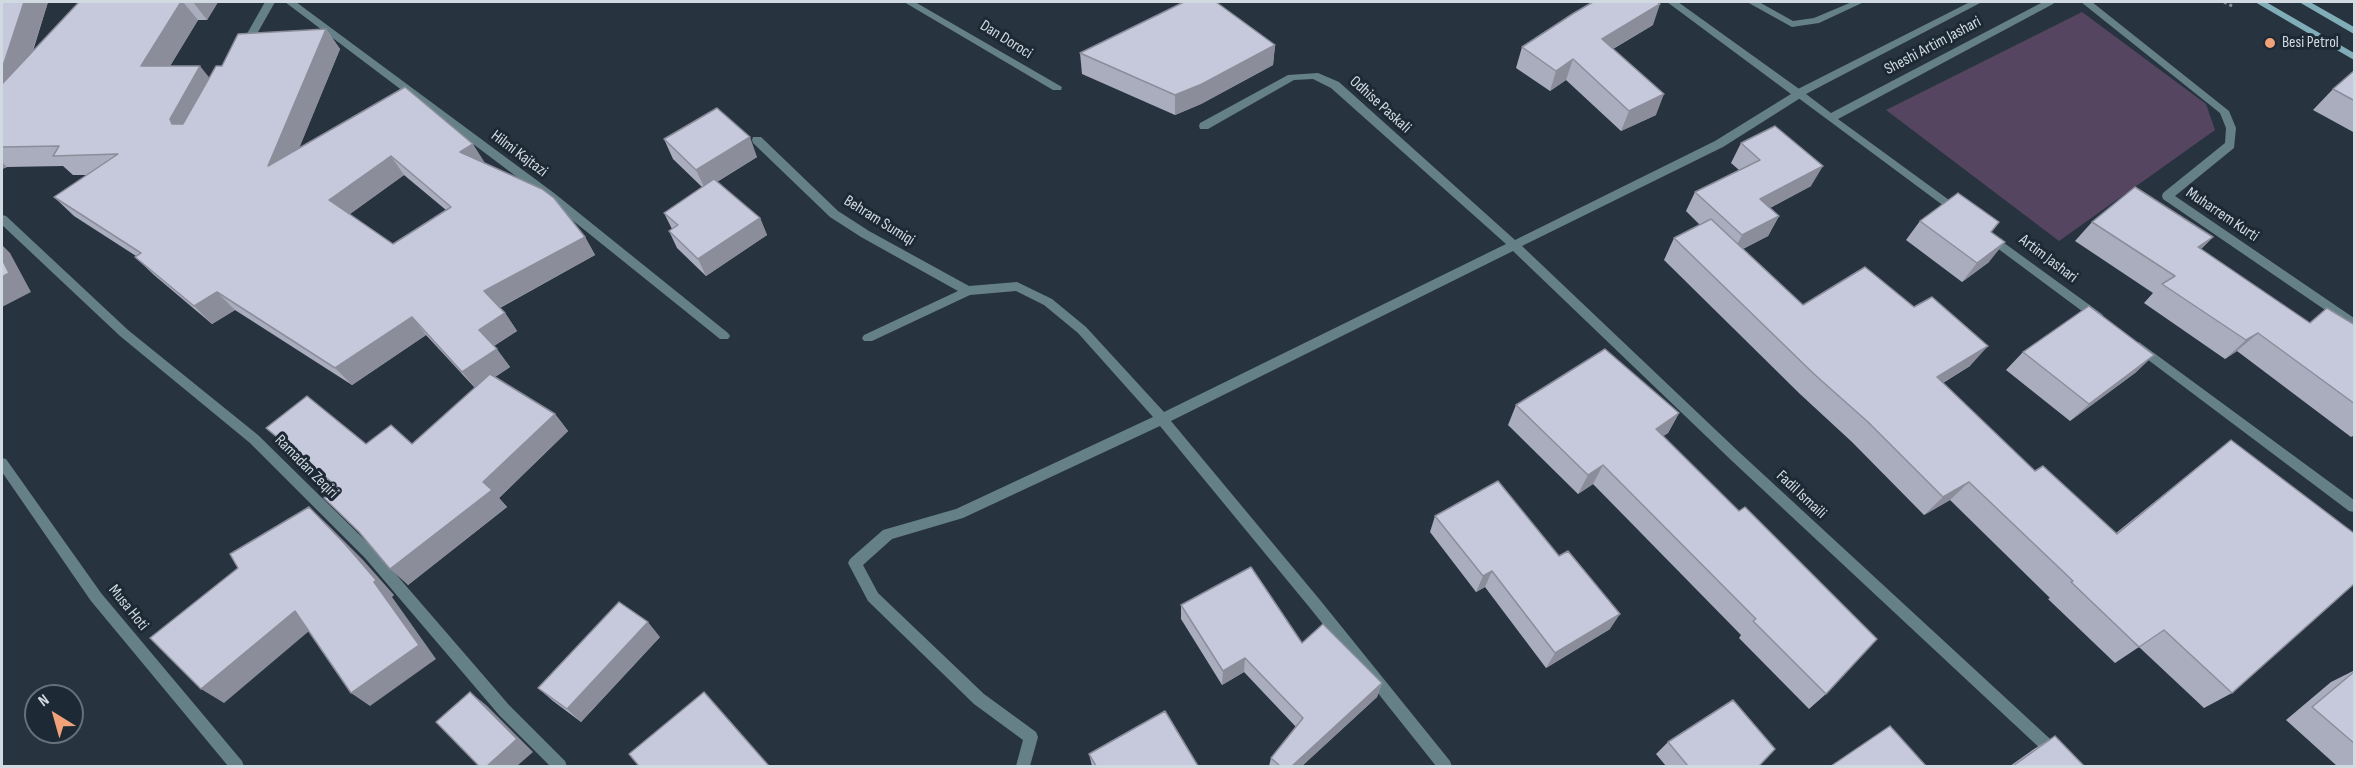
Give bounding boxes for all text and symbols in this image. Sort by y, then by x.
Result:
street label: Sheshi Artim Jashari [1881,12,1985,80]
street label: Dan Doroci [976,16,1036,64]
place label: Besi Petrol [2282,33,2339,53]
marker: Besi Petrol [2263,36,2277,50]
street label: Odhise Paskali [1345,72,1415,138]
street label: Hilmi Kajtazi [487,127,551,181]
street label: Muharrem Kurti [2182,184,2262,246]
street label: Behram Sumiqi [840,192,918,250]
street label: Artim Jashari [2015,231,2081,287]
street label: Ramadan Zeqiri [270,431,342,503]
street label: Fadil Ismaili [1772,467,1830,523]
street label: Musa Hoti [104,581,152,635]
north arrow [24,684,84,744]
text: N [35,691,53,711]

